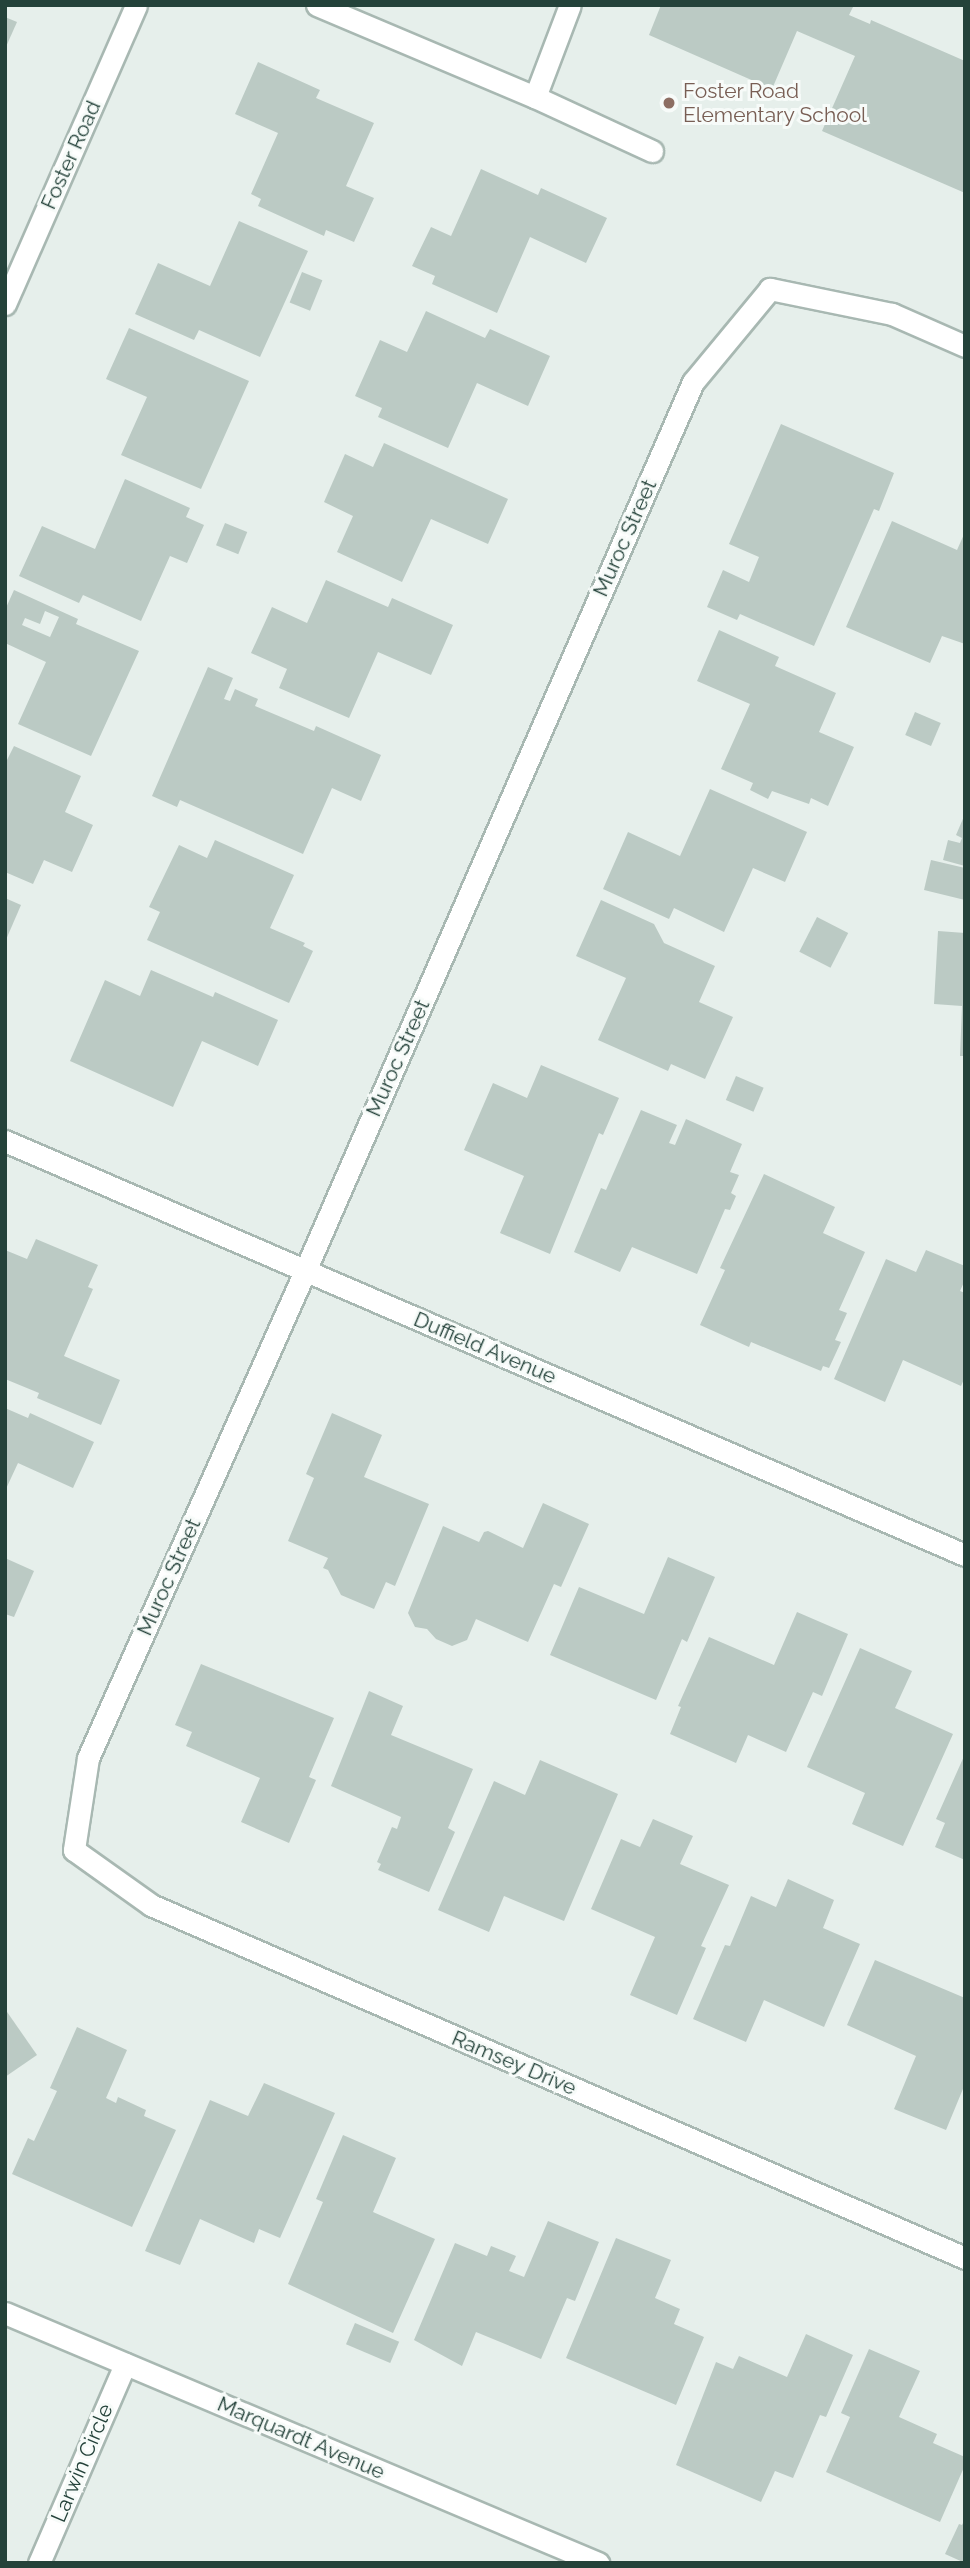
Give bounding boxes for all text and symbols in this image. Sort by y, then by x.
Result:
place label: Foster Road Elementary School [683,78,867,128]
marker: Foster Road Elementary School [661,95,677,111]
street label: Foster Road [36,97,106,213]
street label: Muroc Street [588,476,662,600]
street label: Muroc Street [361,996,435,1120]
street label: Duffield Avenue [410,1307,560,1389]
street label: Muroc Street [132,1515,206,1639]
street label: Ramsey Drive [448,2025,580,2101]
street label: Marquardt Avenue [213,2391,389,2485]
street label: Larwin Circle [46,2400,118,2526]

